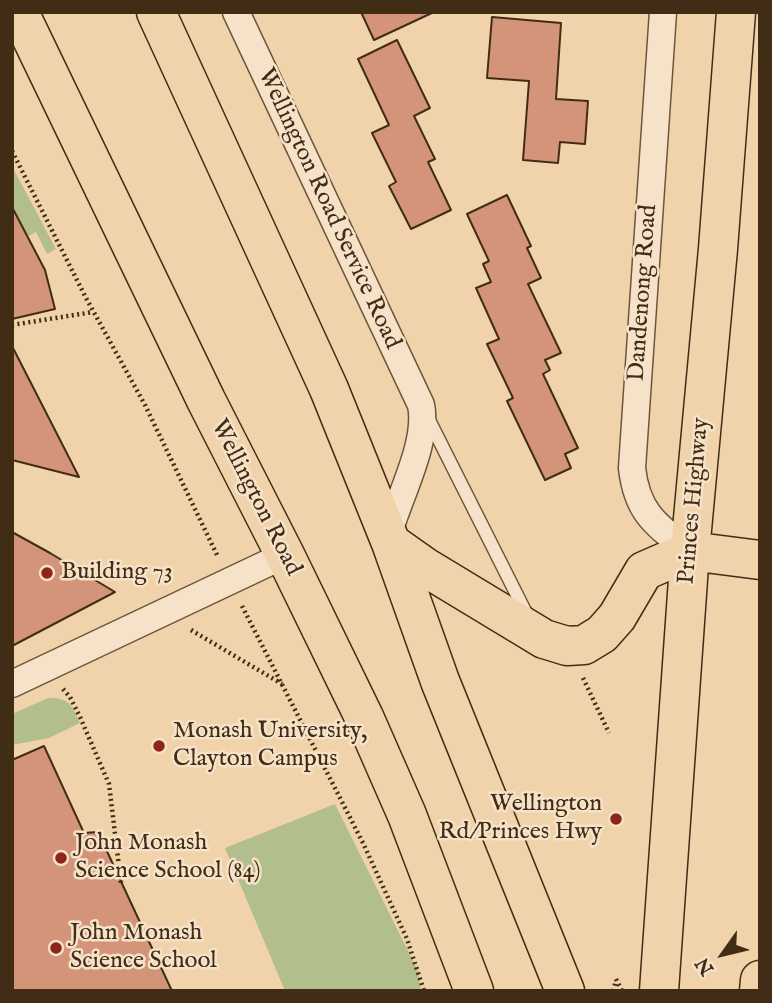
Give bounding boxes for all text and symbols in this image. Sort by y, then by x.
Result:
street label: Wellington Road Service Road [250,64,406,354]
street label: Dandenong Road [623,204,665,382]
street label: Wellington Road [203,415,307,581]
street label: Princes Highway [673,417,717,585]
place label: Building 73 [61,559,173,587]
marker: Building 73 [39,565,55,581]
place label: Monash University, Clayton Campus [173,718,367,774]
marker: Monash University, Clayton Campus [151,738,167,754]
place label: Wellington Rd/Princes Hwy [438,791,602,847]
marker: Wellington Rd/Princes Hwy [608,811,624,827]
place label: John Monash Science School (84) [75,830,261,886]
marker: John Monash Science School (84) [53,850,69,866]
north arrow [688,919,758,989]
place label: John Monash Science School [70,920,217,976]
marker: John Monash Science School [48,940,64,956]
text: N [691,952,720,979]

